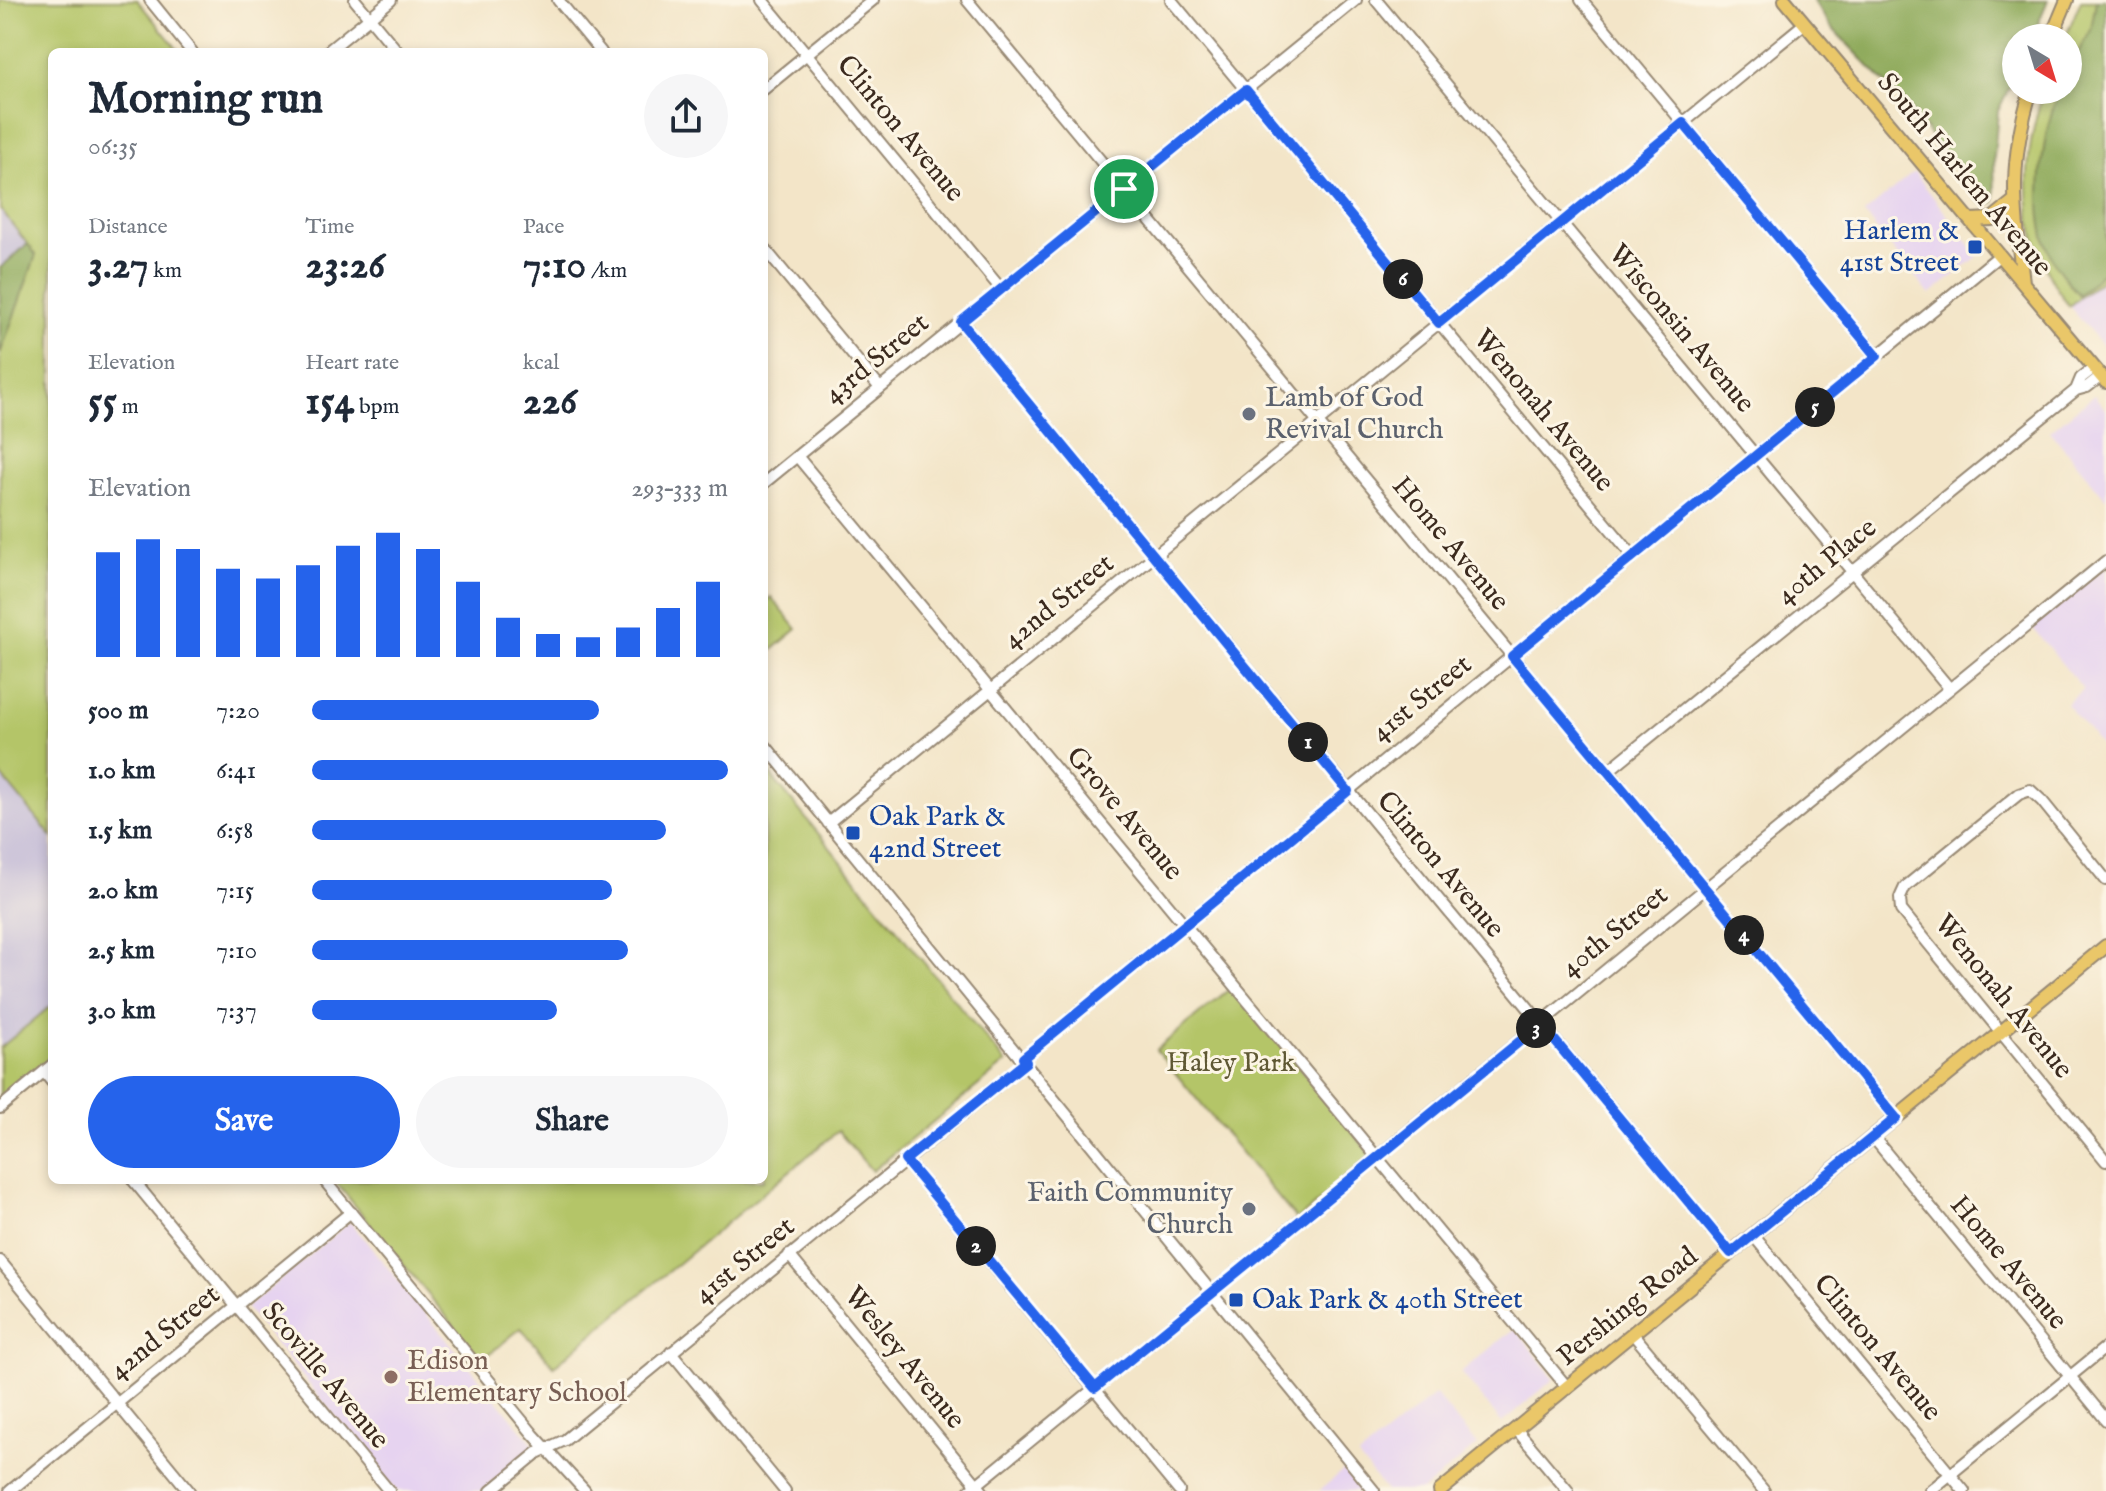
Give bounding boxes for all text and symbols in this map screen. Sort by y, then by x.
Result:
north arrow [2002,24,2082,104]
map controls [2002,24,2082,104]
street label: Clinton Avenue [828,48,972,210]
street label: South Harlem Avenue [1869,66,2059,284]
text: Morning run [88,72,323,128]
button: share [644,74,728,158]
text: 06:35 [88,130,138,163]
pin [1090,155,1158,223]
icon: arrive [1102,167,1146,211]
text: Distance [88,213,168,241]
text: Time [305,213,354,241]
text: Pace [523,213,564,241]
place label: Harlem & 41st Street [1840,214,1959,281]
street label: Wisconsin Avenue [1600,237,1762,421]
marker: Harlem & 41st Street [1966,238,1984,256]
text: 3.27 [88,241,149,292]
text: 23:26 [305,241,385,292]
text: 7:10 [523,241,586,292]
text: km [149,257,182,285]
text: /km [586,257,627,285]
pin: 6 [1383,259,1423,299]
text: 6 [1398,265,1408,293]
street label: 43rd Street [817,306,937,412]
street label: Wenonah Avenue [1465,323,1621,500]
text: Elevation [88,349,175,377]
text: Heart rate [305,349,399,377]
text: kcal [523,349,559,377]
text: 55 [88,377,117,428]
text: 154 [305,377,354,428]
text: 226 [523,377,577,428]
place label: Lamb of God Revival Church [1265,381,1444,448]
pin: 5 [1795,387,1835,427]
text: m [117,393,139,421]
text: bpm [354,393,400,421]
text: 5 [1811,393,1819,421]
marker: Lamb of God Revival Church [1240,405,1258,423]
street label: Home Avenue [1384,470,1516,618]
text: Elevation [88,472,191,505]
text: 293–333 m [631,472,728,505]
street label: 40th Place [1770,511,1884,613]
street label: 42nd Street [997,547,1122,657]
street label: 41st Street [1365,648,1480,750]
text: 500 m [88,694,149,727]
text: 7:20 [216,694,260,727]
pin: 1 [1288,722,1328,762]
text: 1 [1304,728,1312,756]
street label: Grove Avenue [1058,740,1190,888]
text: 1.0 km [88,754,156,787]
text: 6:41 [216,754,256,787]
street label: Clinton Avenue [1368,784,1512,946]
place label: Oak Park & 42nd Street [869,800,1006,867]
text: 1.5 km [88,814,152,847]
text: 6:58 [216,814,253,847]
marker: Oak Park & 42nd Street [844,824,862,842]
text: 2.0 km [88,874,158,907]
text: 7:15 [216,874,254,907]
street label: 40th Street [1554,878,1676,986]
street label: Wenonah Avenue [1926,908,2080,1086]
pin: 4 [1724,915,1764,955]
text: 4 [1739,921,1749,949]
text: 2.5 km [88,934,155,967]
text: 7:10 [216,934,257,967]
text: 3.0 km [88,994,156,1027]
text: 7:37 [216,994,257,1027]
pin: 3 [1516,1008,1556,1048]
text: 3 [1532,1014,1540,1042]
park label: Haley Park [1166,1046,1297,1081]
button: Save [88,1076,400,1168]
button: Share [416,1076,728,1168]
place label: Faith Community Church [1027,1176,1233,1243]
street label: Home Avenue [1942,1189,2074,1337]
marker: Faith Community Church [1240,1200,1258,1218]
street label: 41st Street [688,1210,803,1312]
pin: 2 [956,1226,996,1266]
text: 2 [971,1232,981,1260]
street label: Pershing Road [1551,1240,1705,1374]
street label: Clinton Avenue [1805,1267,1949,1429]
street label: 42nd Street [103,1278,228,1388]
street label: Wesley Avenue [836,1279,972,1437]
place label: Oak Park & 40th Street [1252,1283,1523,1318]
marker: Oak Park & 40th Street [1227,1291,1245,1309]
street label: Scoville Avenue [253,1295,397,1457]
place label: Edison Elementary School [407,1344,627,1411]
marker: Edison Elementary School [382,1368,400,1386]

